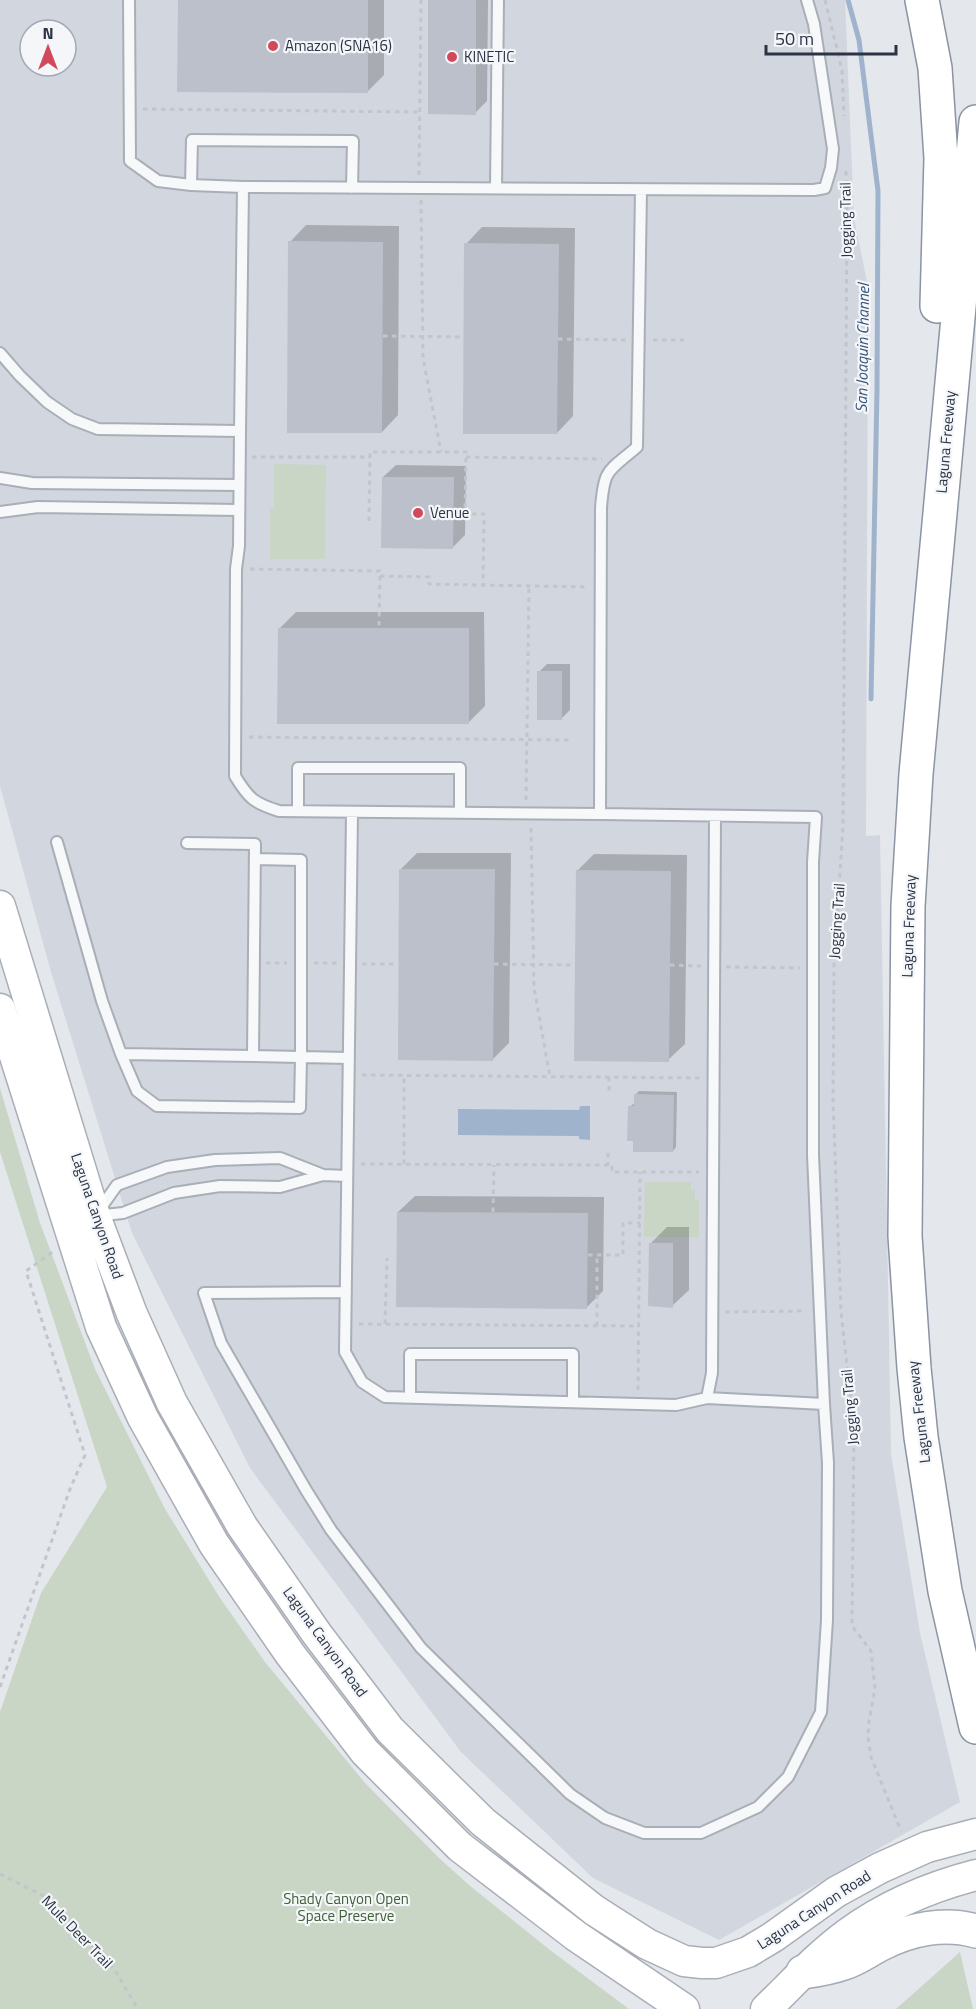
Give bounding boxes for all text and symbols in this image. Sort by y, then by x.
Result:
north arrow [18,18,78,78]
scale bar [766,18,896,56]
text: N [42,21,54,45]
text: 50 m [775,25,814,52]
place label: Amazon (SNA16) [285,34,392,57]
marker: Amazon (SNA16) [266,39,280,53]
place label: KINETIC [464,45,514,68]
marker: KINETIC [445,50,459,64]
street label: Jogging Trail [833,182,858,258]
water label: San Joaquin Channel [849,282,875,413]
street label: Laguna Freeway [930,390,961,494]
place label: Venue [430,501,469,524]
marker: Venue [411,506,425,520]
street label: Laguna Freeway [895,874,922,978]
street label: Jogging Trail [822,882,851,960]
street label: Laguna Canyon Road [65,1150,130,1282]
street label: Laguna Freeway [901,1360,936,1465]
street label: Jogging Trail [835,1368,864,1446]
street label: Laguna Canyon Road [277,1582,373,1702]
street label: Laguna Canyon Road [752,1864,875,1955]
park label: Shady Canyon Open Space Preserve [283,1887,409,1927]
street label: Mule Deer Trail [36,1890,118,1974]

